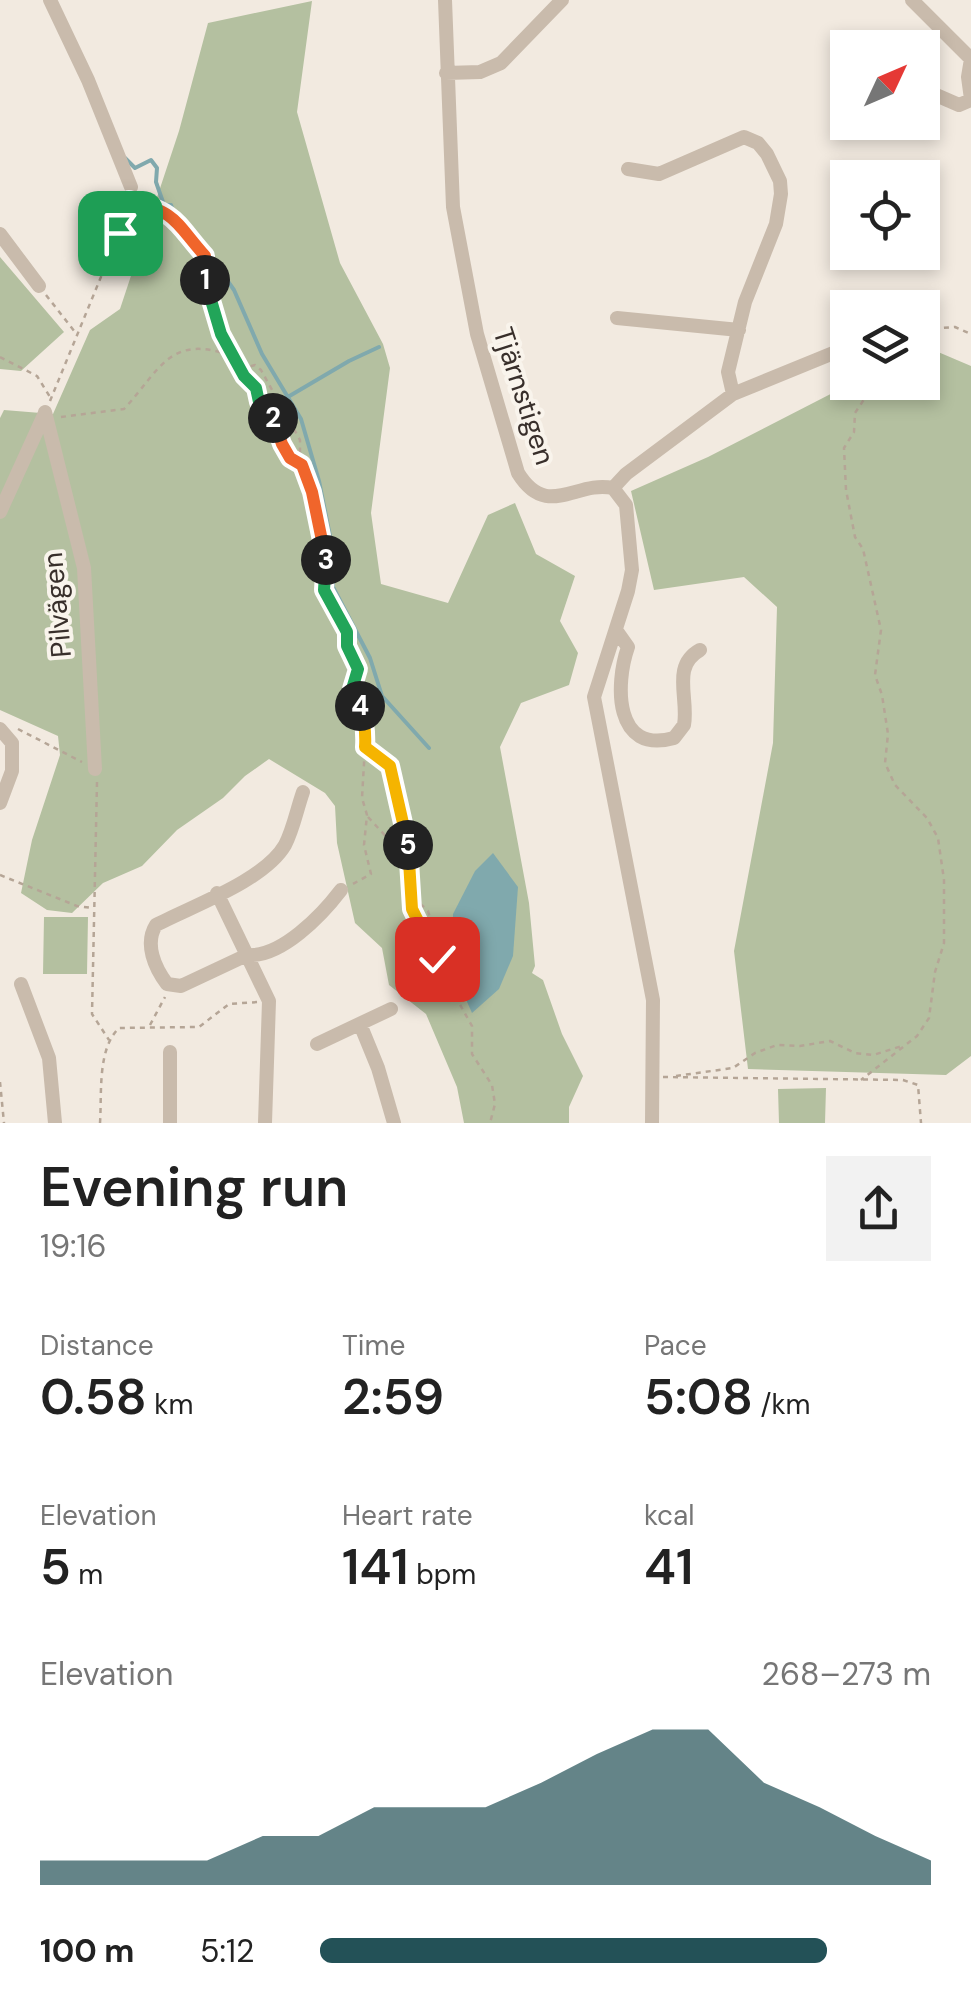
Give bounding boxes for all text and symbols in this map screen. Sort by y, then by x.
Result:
north arrow [830,30,940,140]
map controls [830,30,940,400]
button: locate [830,160,940,270]
pin [78,191,163,276]
icon: arrive [93,206,148,261]
pin: 1 [180,255,230,305]
text: 1 [200,261,210,298]
button: layers [830,290,940,400]
street label: Tjärnstigen [484,323,564,469]
pin: 2 [248,393,298,443]
text: 2 [265,399,281,436]
pin: 3 [301,535,351,585]
text: 3 [318,541,334,578]
street label: Pilvägen [34,551,80,659]
pin: 4 [335,681,385,731]
text: 4 [351,687,369,724]
pin: 5 [383,820,433,870]
text: 5 [399,826,417,863]
pin [395,917,480,1002]
icon: check [410,932,465,987]
text: Evening run [40,1151,348,1223]
button: share [826,1156,931,1261]
text: 19:16 [40,1225,107,1267]
text: Distance [40,1327,154,1364]
text: Time [342,1327,405,1364]
text: Pace [644,1327,707,1364]
text: 0.58 [40,1364,147,1430]
text: 2:59 [342,1364,444,1430]
text: 5:08 [644,1364,753,1430]
text: km [147,1386,193,1423]
text: /km [753,1386,810,1423]
text: Elevation [40,1497,157,1534]
text: Heart rate [342,1497,473,1534]
text: kcal [644,1497,695,1534]
text: 5 [40,1534,71,1600]
text: 141 [342,1534,409,1600]
text: 41 [644,1534,693,1600]
text: m [71,1556,103,1593]
text: bpm [409,1556,476,1593]
text: Elevation [40,1653,173,1695]
text: 268–273 m [762,1653,931,1695]
text: 100 m [40,1930,134,1972]
text: 5:12 [200,1930,254,1972]

